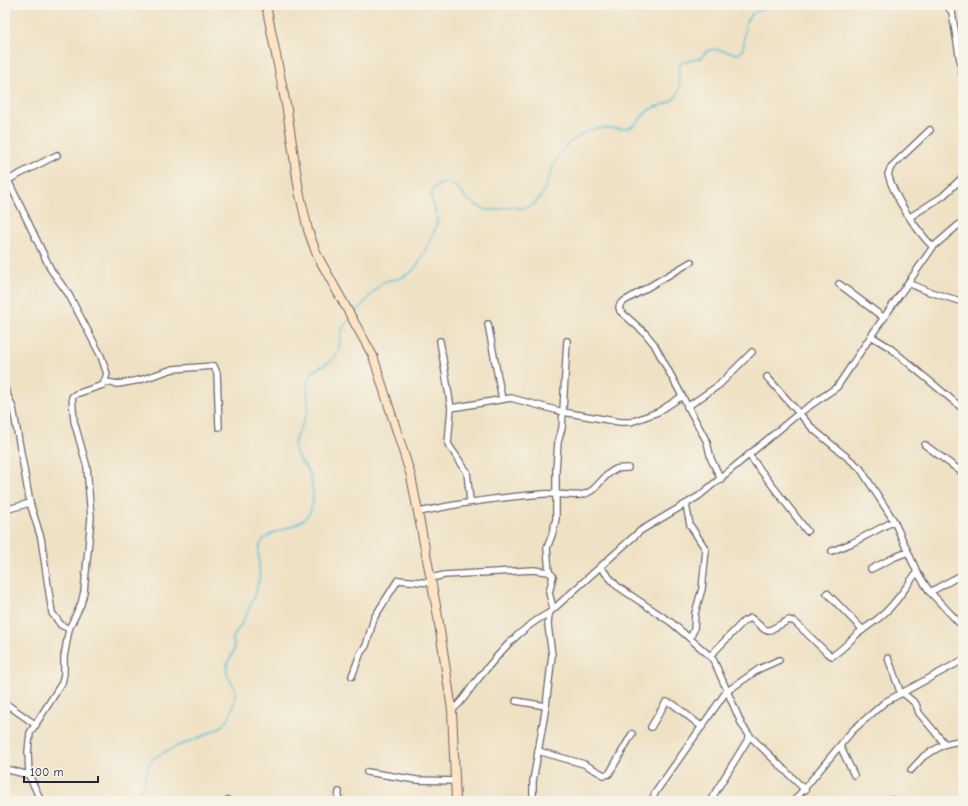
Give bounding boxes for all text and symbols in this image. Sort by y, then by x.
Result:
scale bar [24,758,98,784]
text: 100 m [30,765,63,779]

